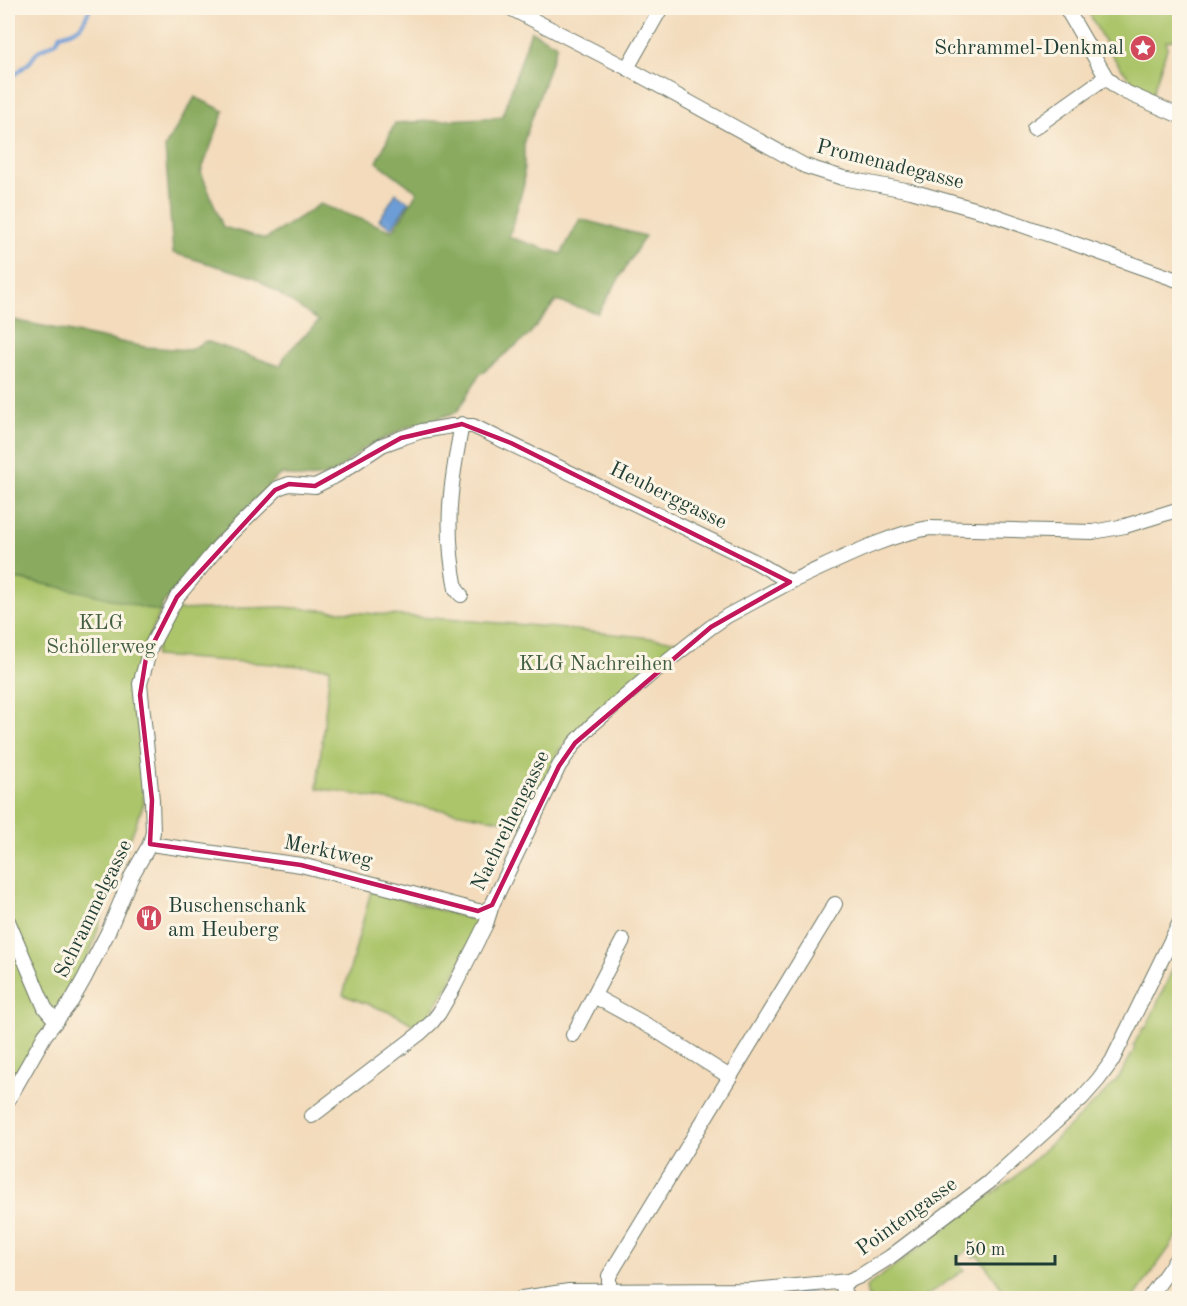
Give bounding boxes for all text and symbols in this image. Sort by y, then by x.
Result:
place icon: Schrammel-Denkmal [1128,33,1158,63]
place label: Schrammel-Denkmal [934,38,1124,59]
street label: Promenadegasse [814,136,966,194]
street label: Heuberggasse [606,459,730,533]
park label: KLG Schöllerweg [46,613,157,658]
park label: KLG Nachreihen [519,654,673,675]
street label: Nachreihengasse [468,748,554,894]
street label: Merktweg [282,832,375,872]
street label: Schrammelgasse [51,837,137,981]
place label: Buschenschank am Heuberg [168,896,307,941]
restaurant icon: Buschenschank am Heuberg [134,903,164,933]
street label: Pointengasse [853,1174,961,1260]
scale bar [956,1228,1055,1266]
text: 50 m [965,1241,1005,1259]

